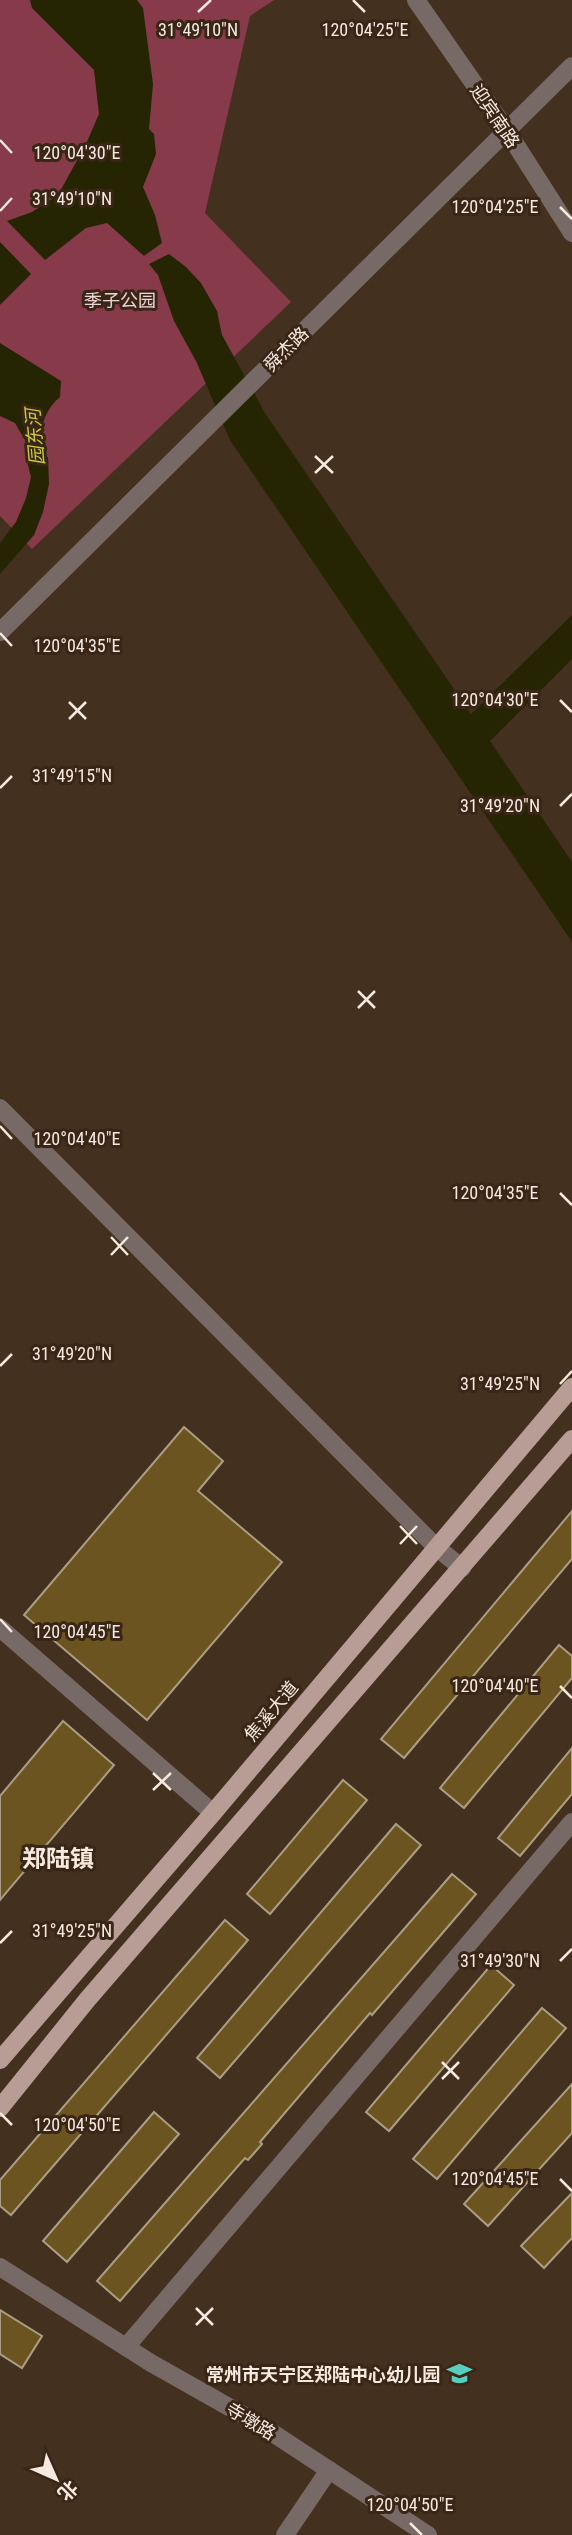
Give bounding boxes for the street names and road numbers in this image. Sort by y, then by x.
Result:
street label: 迎宾南路 [466,80,524,152]
street label: 舜杰路 [259,322,313,376]
street label: 焦溪大道 [240,1677,302,1745]
street label: 寺墩路 [222,2398,280,2444]

